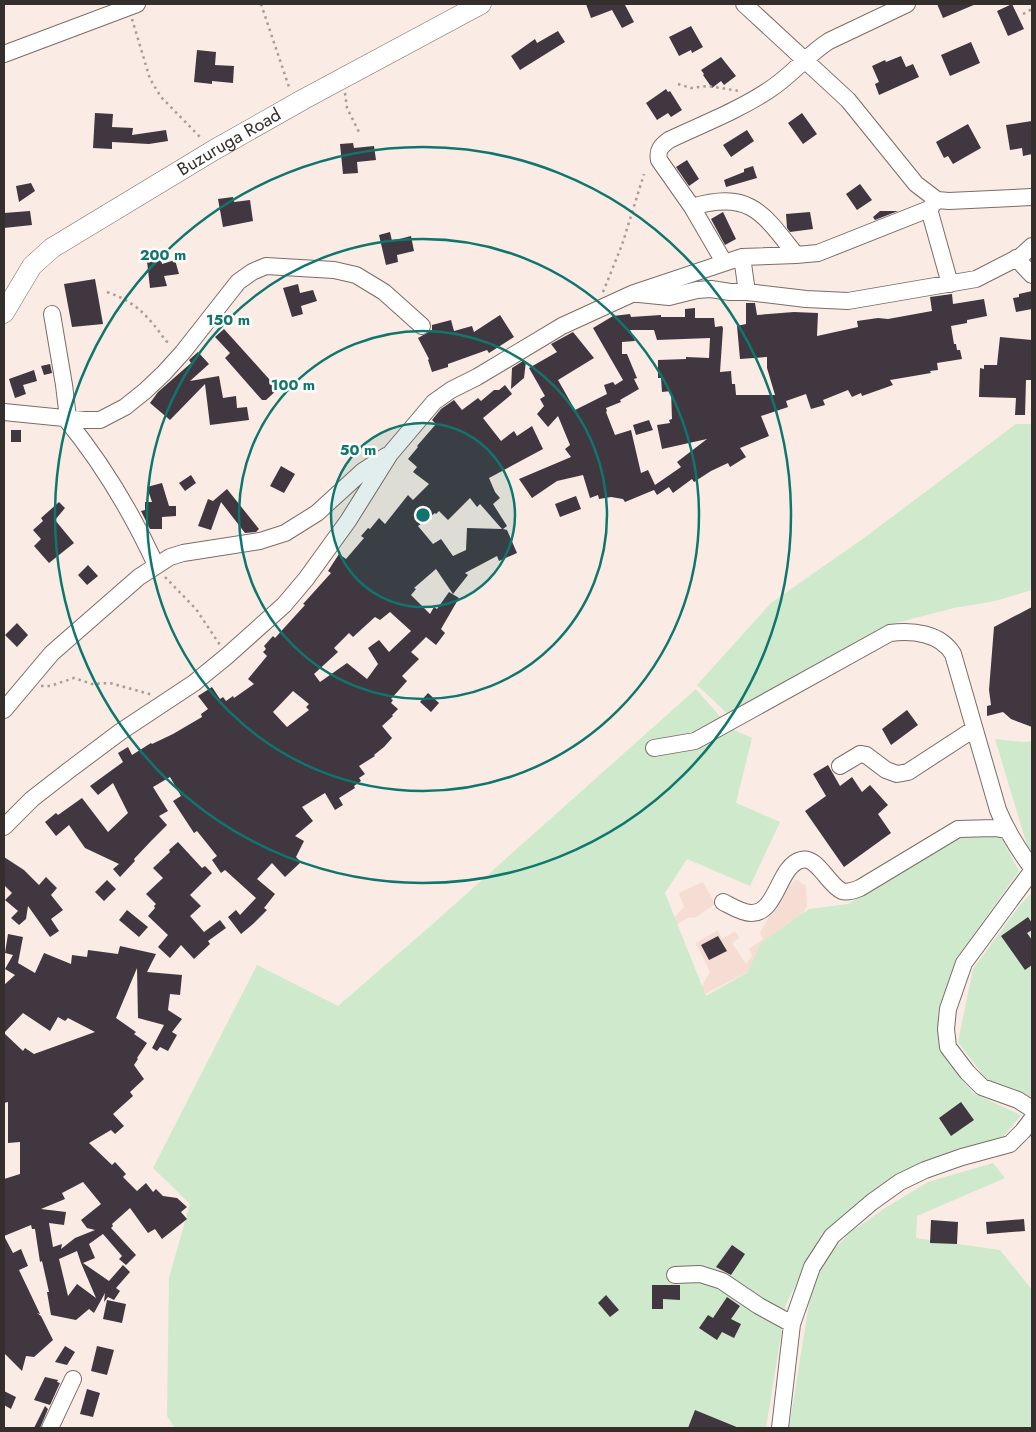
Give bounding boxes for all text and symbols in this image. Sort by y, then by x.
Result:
street label: Buzuruga Road [172,102,286,182]
text: 200 m [140,244,186,266]
text: 150 m [206,309,250,331]
text: 100 m [271,374,315,396]
text: 50 m [340,439,376,461]
centre of rings [414,506,432,524]

